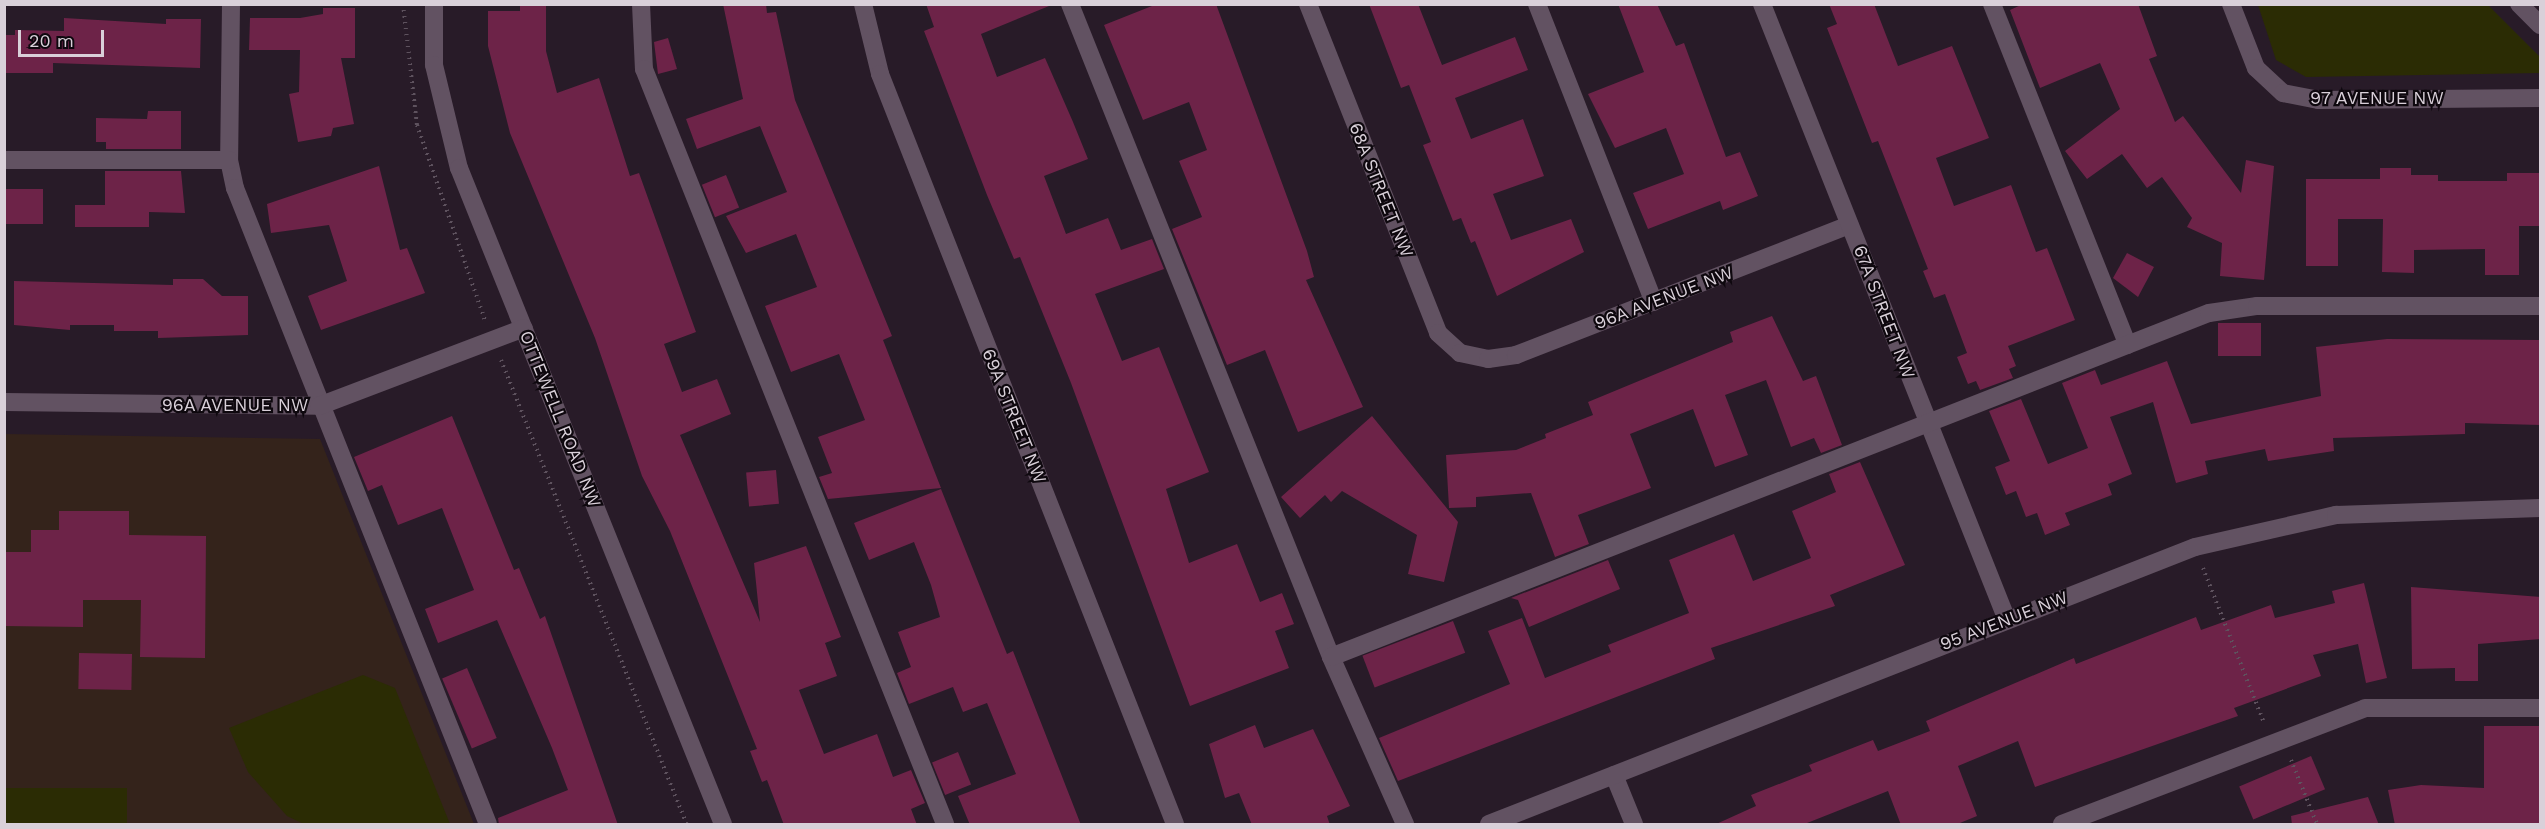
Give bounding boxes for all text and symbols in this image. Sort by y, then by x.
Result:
scale bar [21,18,106,56]
text: 20 m [29,30,74,51]
street label: 97 AVENUE NW [2309,87,2445,109]
street label: 68A STREET NW [1344,119,1418,261]
street label: 67A STREET NW [1848,242,1920,382]
street label: 96A AVENUE NW [1591,261,1737,335]
street label: OTTEWELL ROAD NW [515,327,605,511]
street label: 69A STREET NW [977,345,1051,487]
street label: 96A AVENUE NW [161,394,309,416]
street label: 95 AVENUE NW [1937,587,2071,655]

